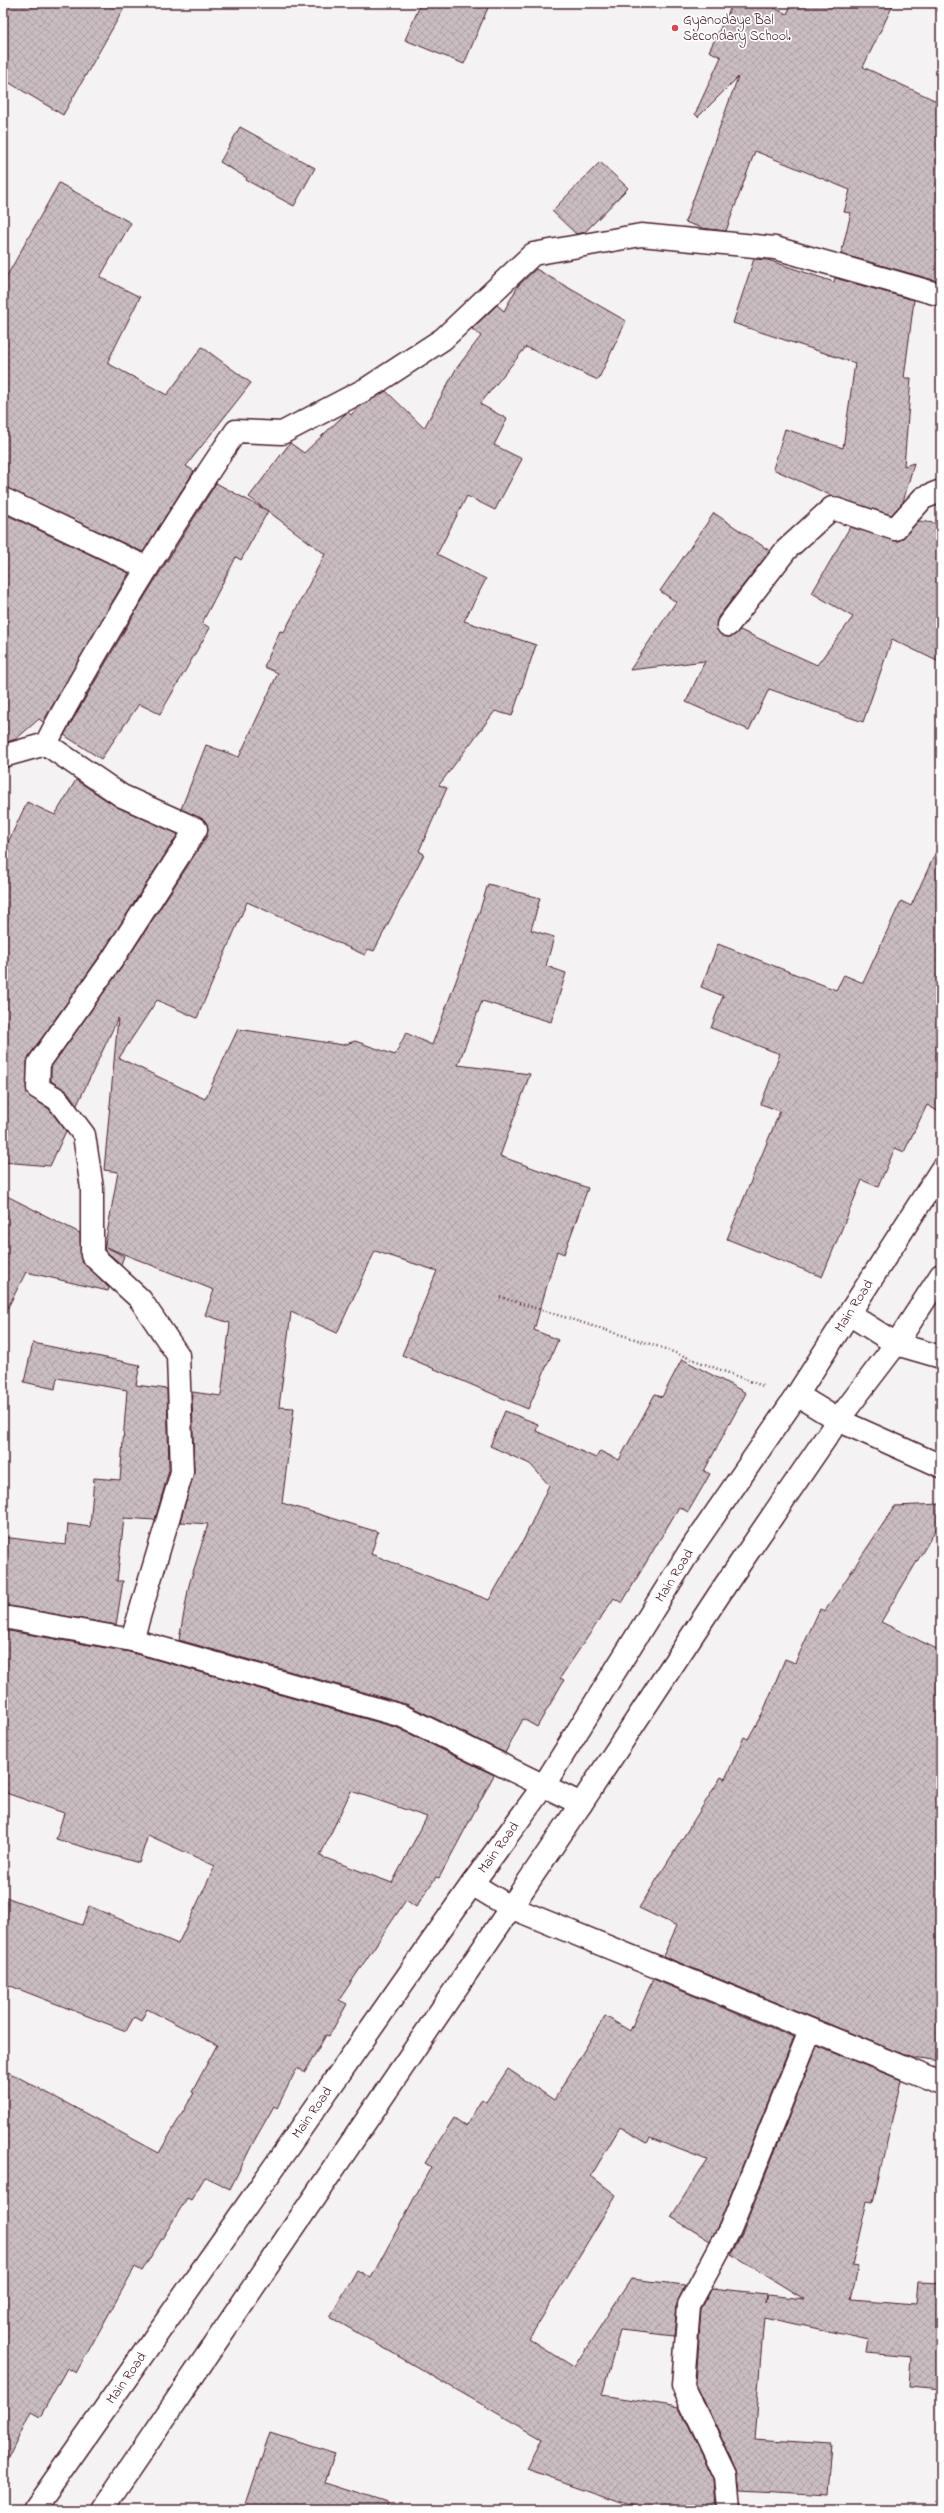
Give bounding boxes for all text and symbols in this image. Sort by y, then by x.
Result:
place label: Gyanodaye Bal Secondary School. [683,10,791,48]
marker: Gyanodaye Bal Secondary School. [670,23,680,33]
street label: Main Road [829,1275,879,1337]
street label: Main Road [650,1545,699,1606]
street label: Main Road [472,1817,525,1878]
street label: Main Road [286,2082,338,2143]
street label: Main Road [101,2348,152,2408]

